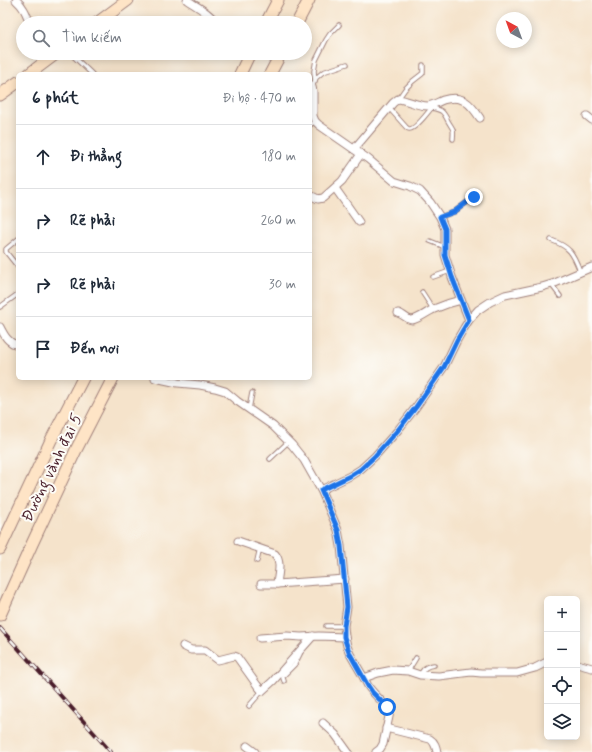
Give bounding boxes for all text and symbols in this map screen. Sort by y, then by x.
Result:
north arrow [496,12,532,48]
search box [16,16,312,60]
icon: search [30,27,52,49]
text: Tìm kiếm [62,28,122,48]
text: 6 phút [32,87,79,109]
text: Đi bộ · 470 m [222,90,296,107]
icon: ahead [32,146,54,168]
text: Đi thẳng [70,147,122,167]
text: 180 m [261,148,296,165]
route end [465,188,483,206]
icon: right [32,210,54,232]
text: Rẽ phải [70,211,115,231]
text: 260 m [261,212,296,229]
icon: right [32,274,54,296]
text: Rẽ phải [70,275,115,295]
text: 30 m [269,276,296,293]
icon: arrive [32,338,54,360]
text: Đến nơi [70,339,119,359]
street label: Đường vành đai 5 [17,410,89,526]
map controls [544,596,580,740]
button: + [544,596,580,632]
button: − [544,632,580,668]
button: locate [544,668,580,704]
route start [378,698,396,716]
button: layers [544,704,580,740]

